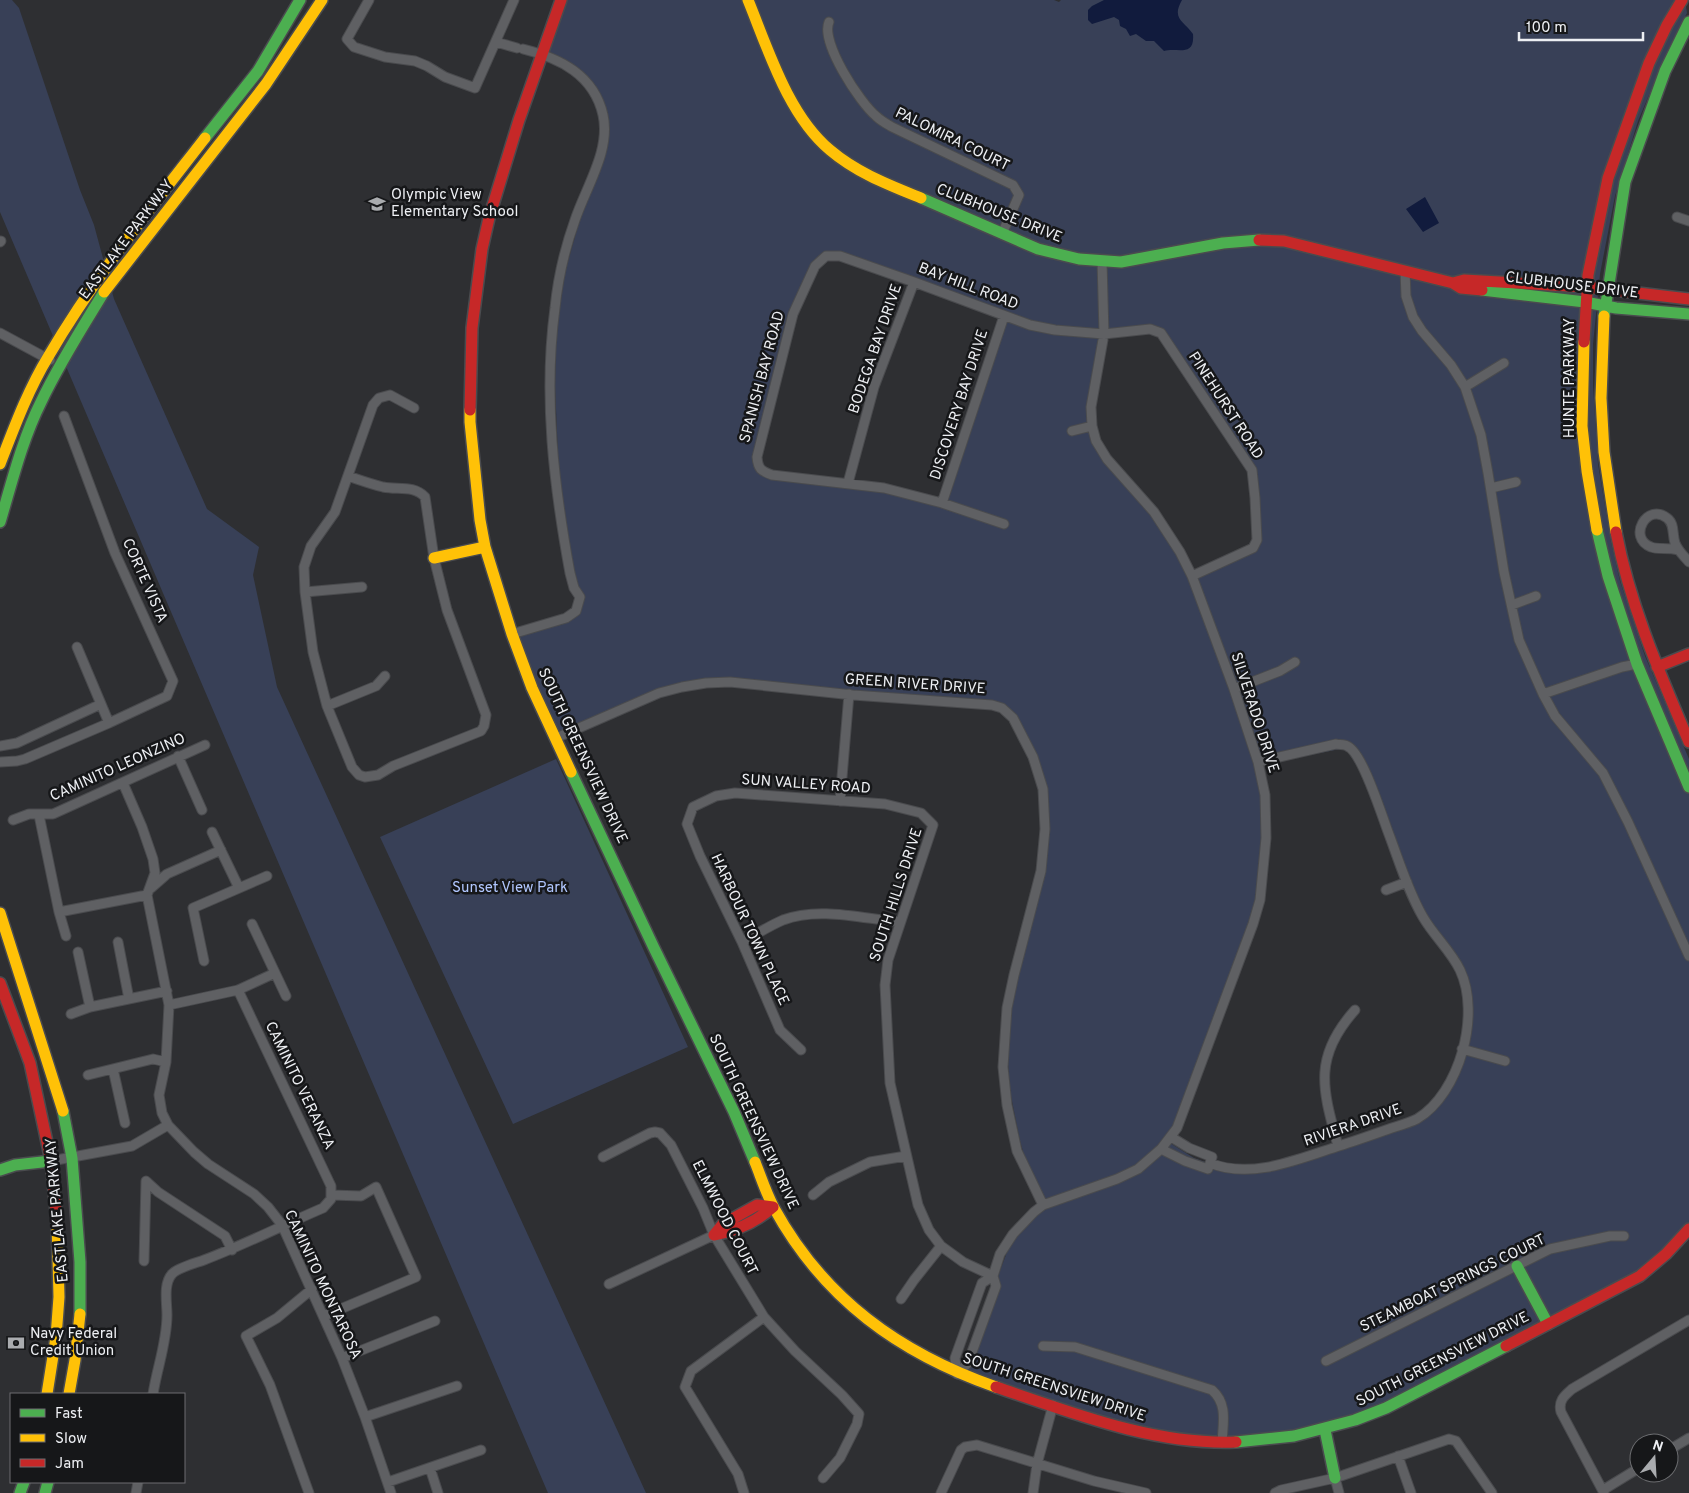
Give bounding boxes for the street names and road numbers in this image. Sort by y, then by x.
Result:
street label: PALOMIRA COURT [892,104,1012,176]
street label: EASTLAKE PARKWAY [76,176,178,304]
street label: CLUBHOUSE DRIVE [933,180,1065,248]
street label: BAY HILL ROAD [915,259,1021,315]
street label: CLUBHOUSE DRIVE [1504,268,1640,304]
street label: BODEGA BAY DRIVE [845,282,907,416]
street label: SPANISH BAY ROAD [736,309,790,445]
street label: HUNTE PARKWAY [1561,317,1580,438]
street label: DISCOVERY BAY DRIVE [927,327,993,483]
street label: PINEHURST ROAD [1183,349,1267,463]
street label: CORTE VISTA [117,536,171,626]
street label: SILVERADO DRIVE [1226,650,1282,776]
street label: SOUTH GREENSVIEW DRIVE [533,665,631,847]
street label: GREEN RIVER DRIVE [844,671,986,699]
street label: CAMINITO LEONZINO [47,730,189,806]
street label: SUN VALLEY ROAD [741,771,871,799]
street label: SOUTH HILLS DRIVE [866,826,928,964]
street label: HARBOUR TOWN PLACE [705,851,793,1009]
street label: CAMINITO VERANZA [260,1019,338,1153]
street label: SOUTH GREENSVIEW DRIVE [704,1031,802,1213]
street label: RIVIERA DRIVE [1301,1100,1405,1152]
street label: EASTLAKE PARKWAY [42,1136,74,1283]
street label: ELMWOOD COURT [687,1157,761,1279]
street label: CAMINITO MONTAROSA [279,1207,365,1363]
street label: STEAMBOAT SPRINGS COURT [1357,1231,1549,1337]
street label: SOUTH GREENSVIEW DRIVE [1353,1308,1533,1412]
street label: SOUTH GREENSVIEW DRIVE [960,1349,1148,1427]

